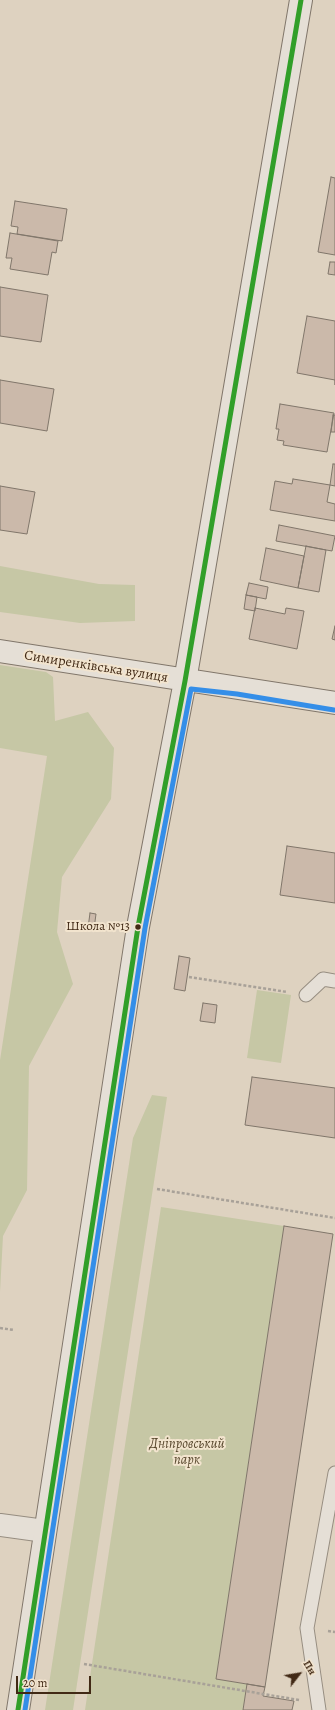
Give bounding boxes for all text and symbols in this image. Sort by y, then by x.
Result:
street label: Симиренківська вулиця [23,647,169,687]
place label: Школа №13 [66,919,130,935]
marker: Школа №13 [133,922,143,932]
park label: Дніпровський парк [150,1437,224,1470]
north arrow [279,1654,319,1694]
text: Пн [300,1658,320,1678]
scale bar [18,1668,93,1694]
text: 20 m [23,1675,47,1691]

